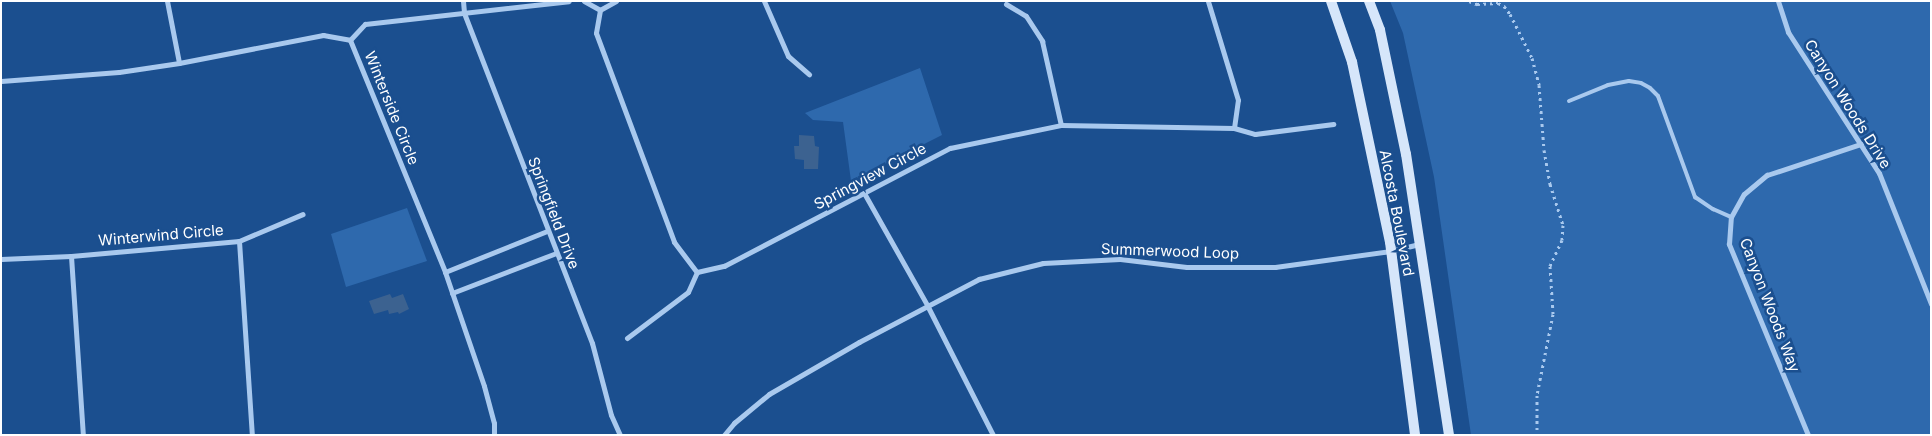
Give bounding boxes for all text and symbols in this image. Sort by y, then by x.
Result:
street label: Canyon Woods Drive [1801,36,1895,172]
street label: Winterside Circle [361,49,423,167]
street label: Springview Circle [811,139,929,213]
street label: Alcosta Boulevard [1376,148,1418,278]
street label: Springfield Drive [524,154,584,272]
street label: Winterwind Circle [98,221,224,249]
street label: Canyon Woods Way [1736,235,1804,375]
street label: Summerwood Loop [1101,240,1239,262]

